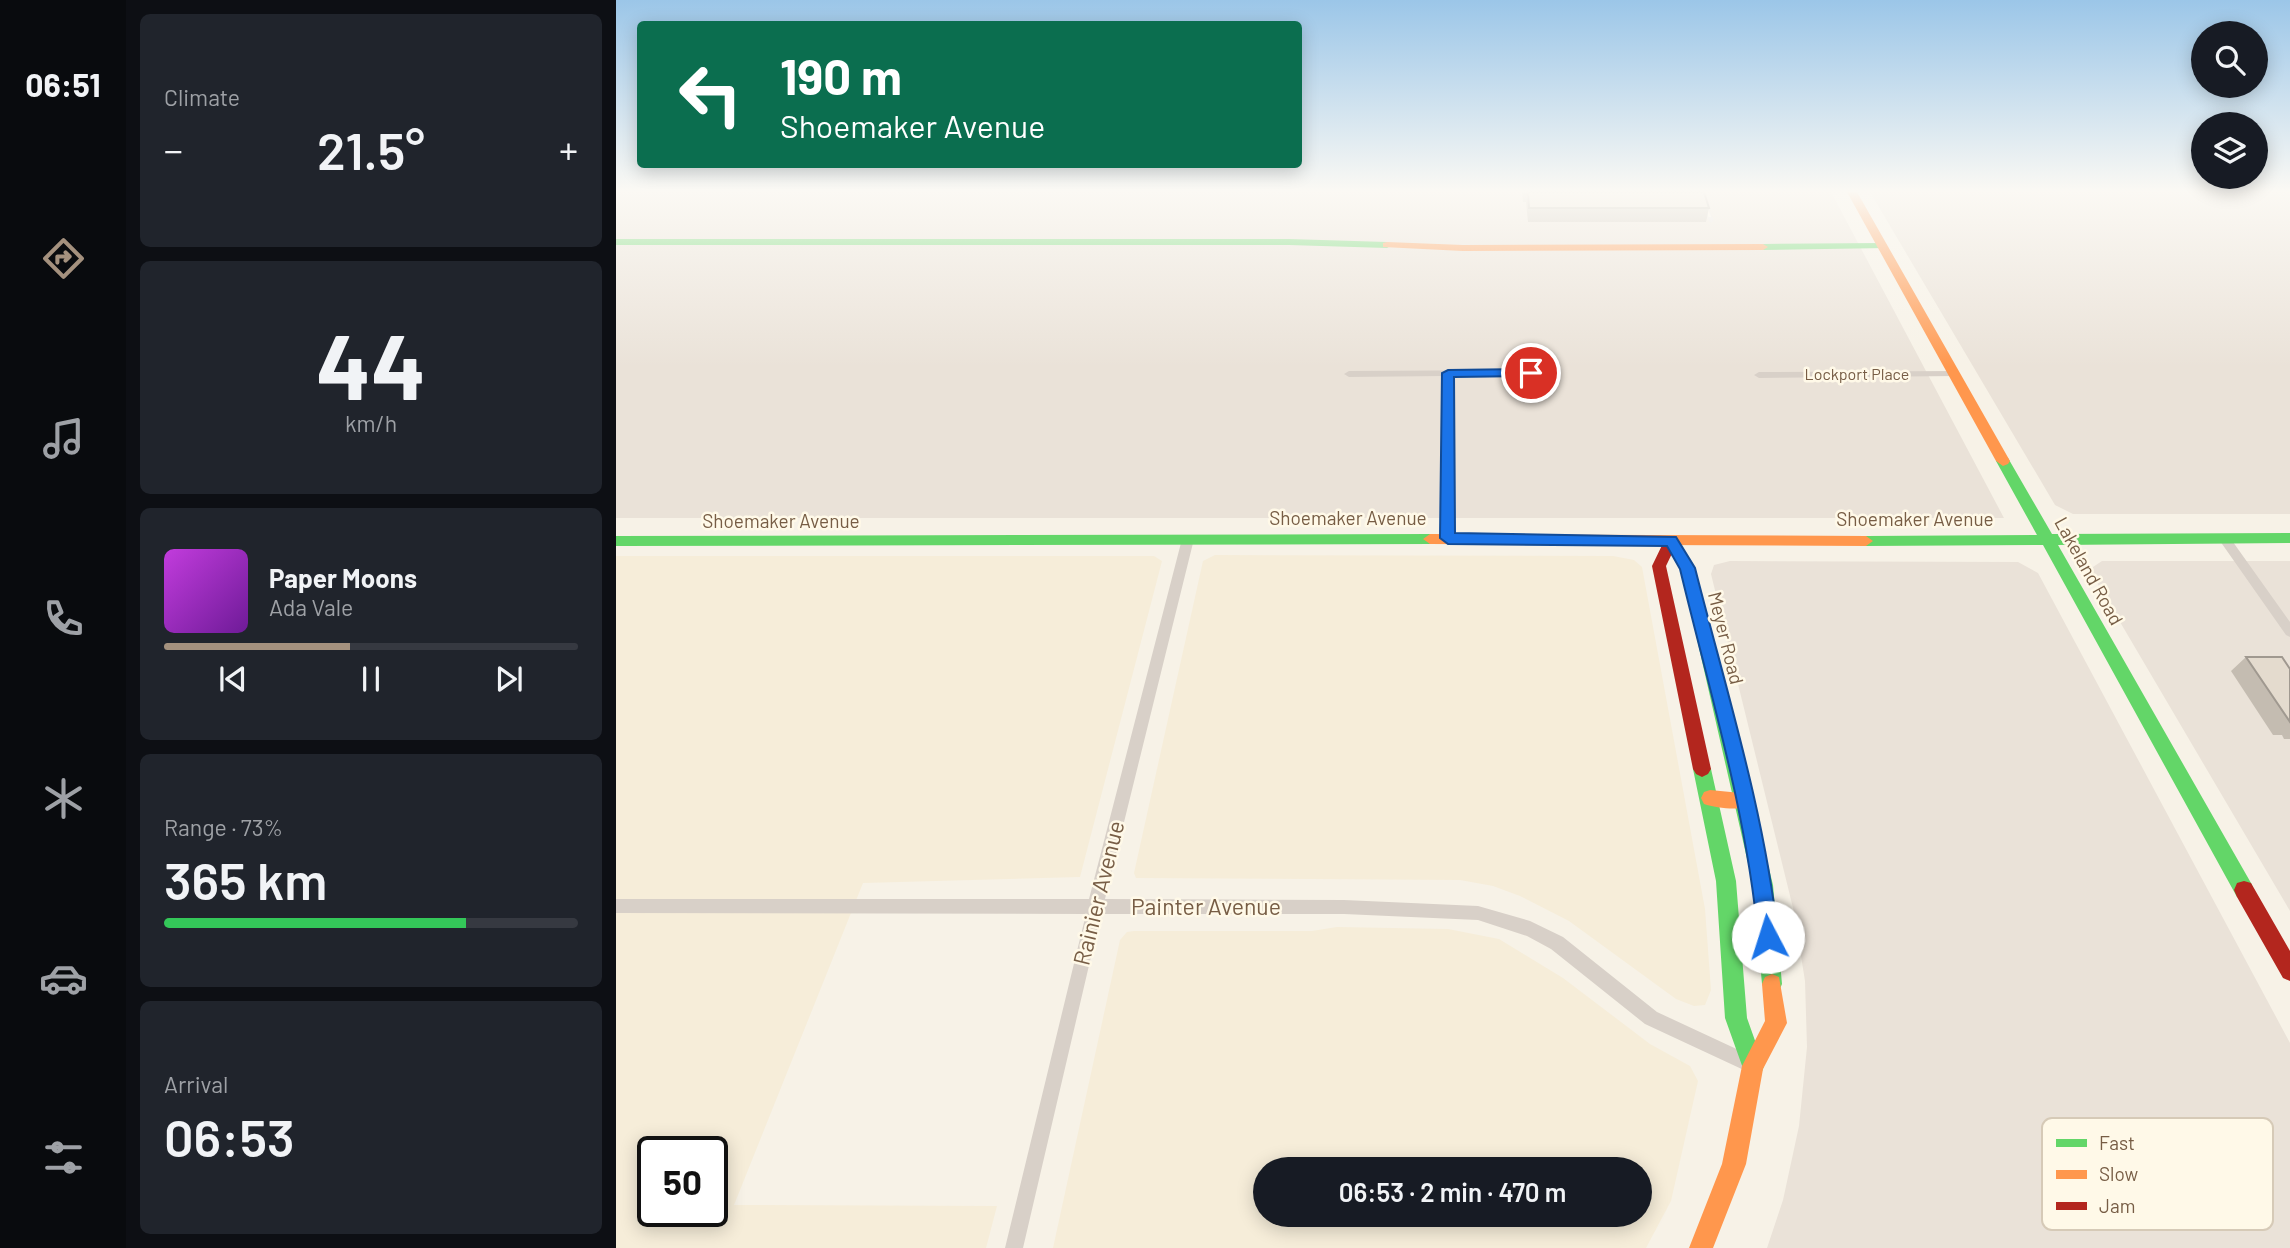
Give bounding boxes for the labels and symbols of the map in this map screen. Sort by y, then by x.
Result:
pin [1501,343,1561,403]
street label: Lockport Place [1805,364,1909,383]
street label: Shoemaker Avenue [1269,506,1427,529]
street label: Shoemaker Avenue [1836,507,1994,530]
street label: Shoemaker Avenue [702,509,860,532]
street label: Lakeland Road [2050,513,2129,629]
street label: Meyer Road [1704,589,1749,687]
street label: Rainier Avenue [1067,817,1130,968]
street label: Painter Avenue [1131,892,1281,920]
position arrow [1731,900,1805,974]
legend [2042,1118,2273,1230]
text: Fast [2099,1131,2135,1154]
speed limit sign: 50 [637,1136,728,1227]
text: Slow [2099,1162,2138,1185]
text: Jam [2099,1194,2135,1217]

